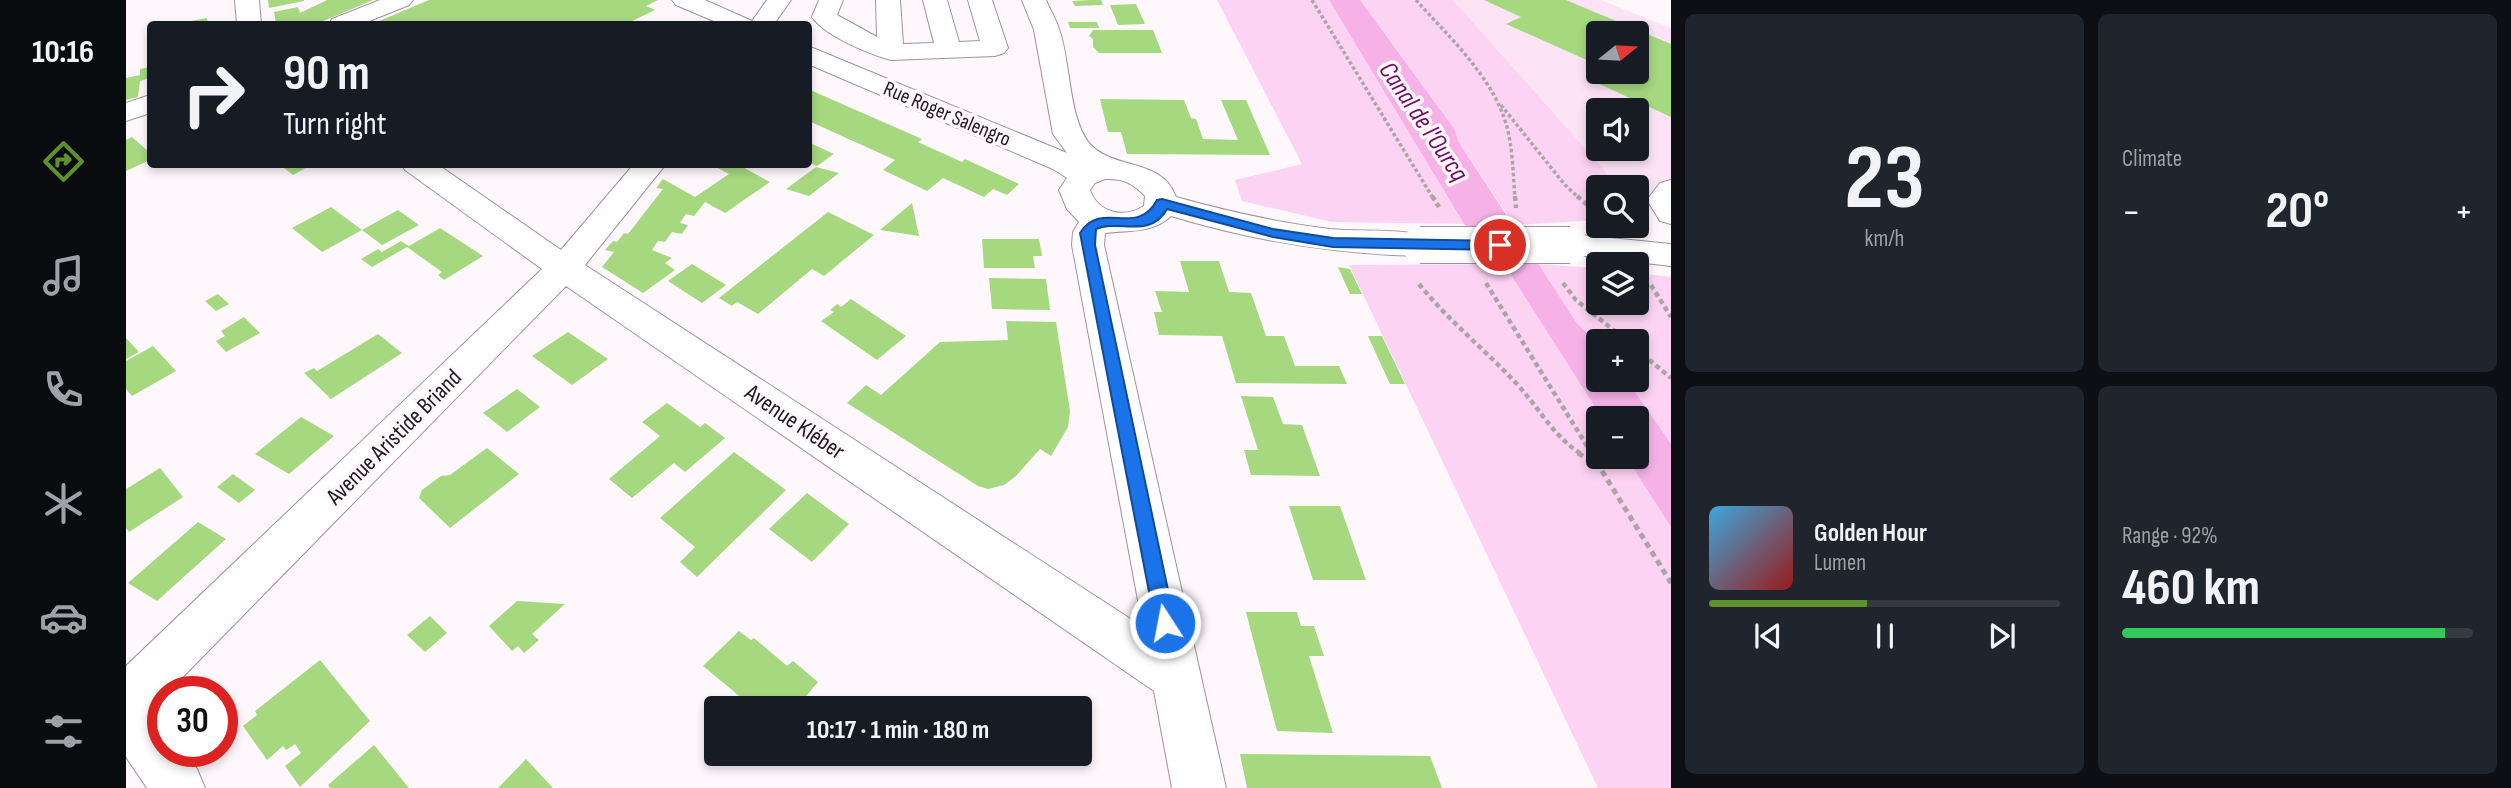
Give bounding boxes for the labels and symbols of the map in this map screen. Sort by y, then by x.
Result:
north arrow [1586,21,1648,84]
water label: Canal de l'Ourcq [1372,56,1474,188]
street label: Rue Roger Salengro [880,76,1014,152]
pin [1470,215,1530,275]
street label: Avenue Aristide Briand [319,363,468,512]
street label: Avenue Kléber [739,378,850,466]
position arrow [1128,586,1202,660]
speed limit sign: 30 [147,676,238,767]

